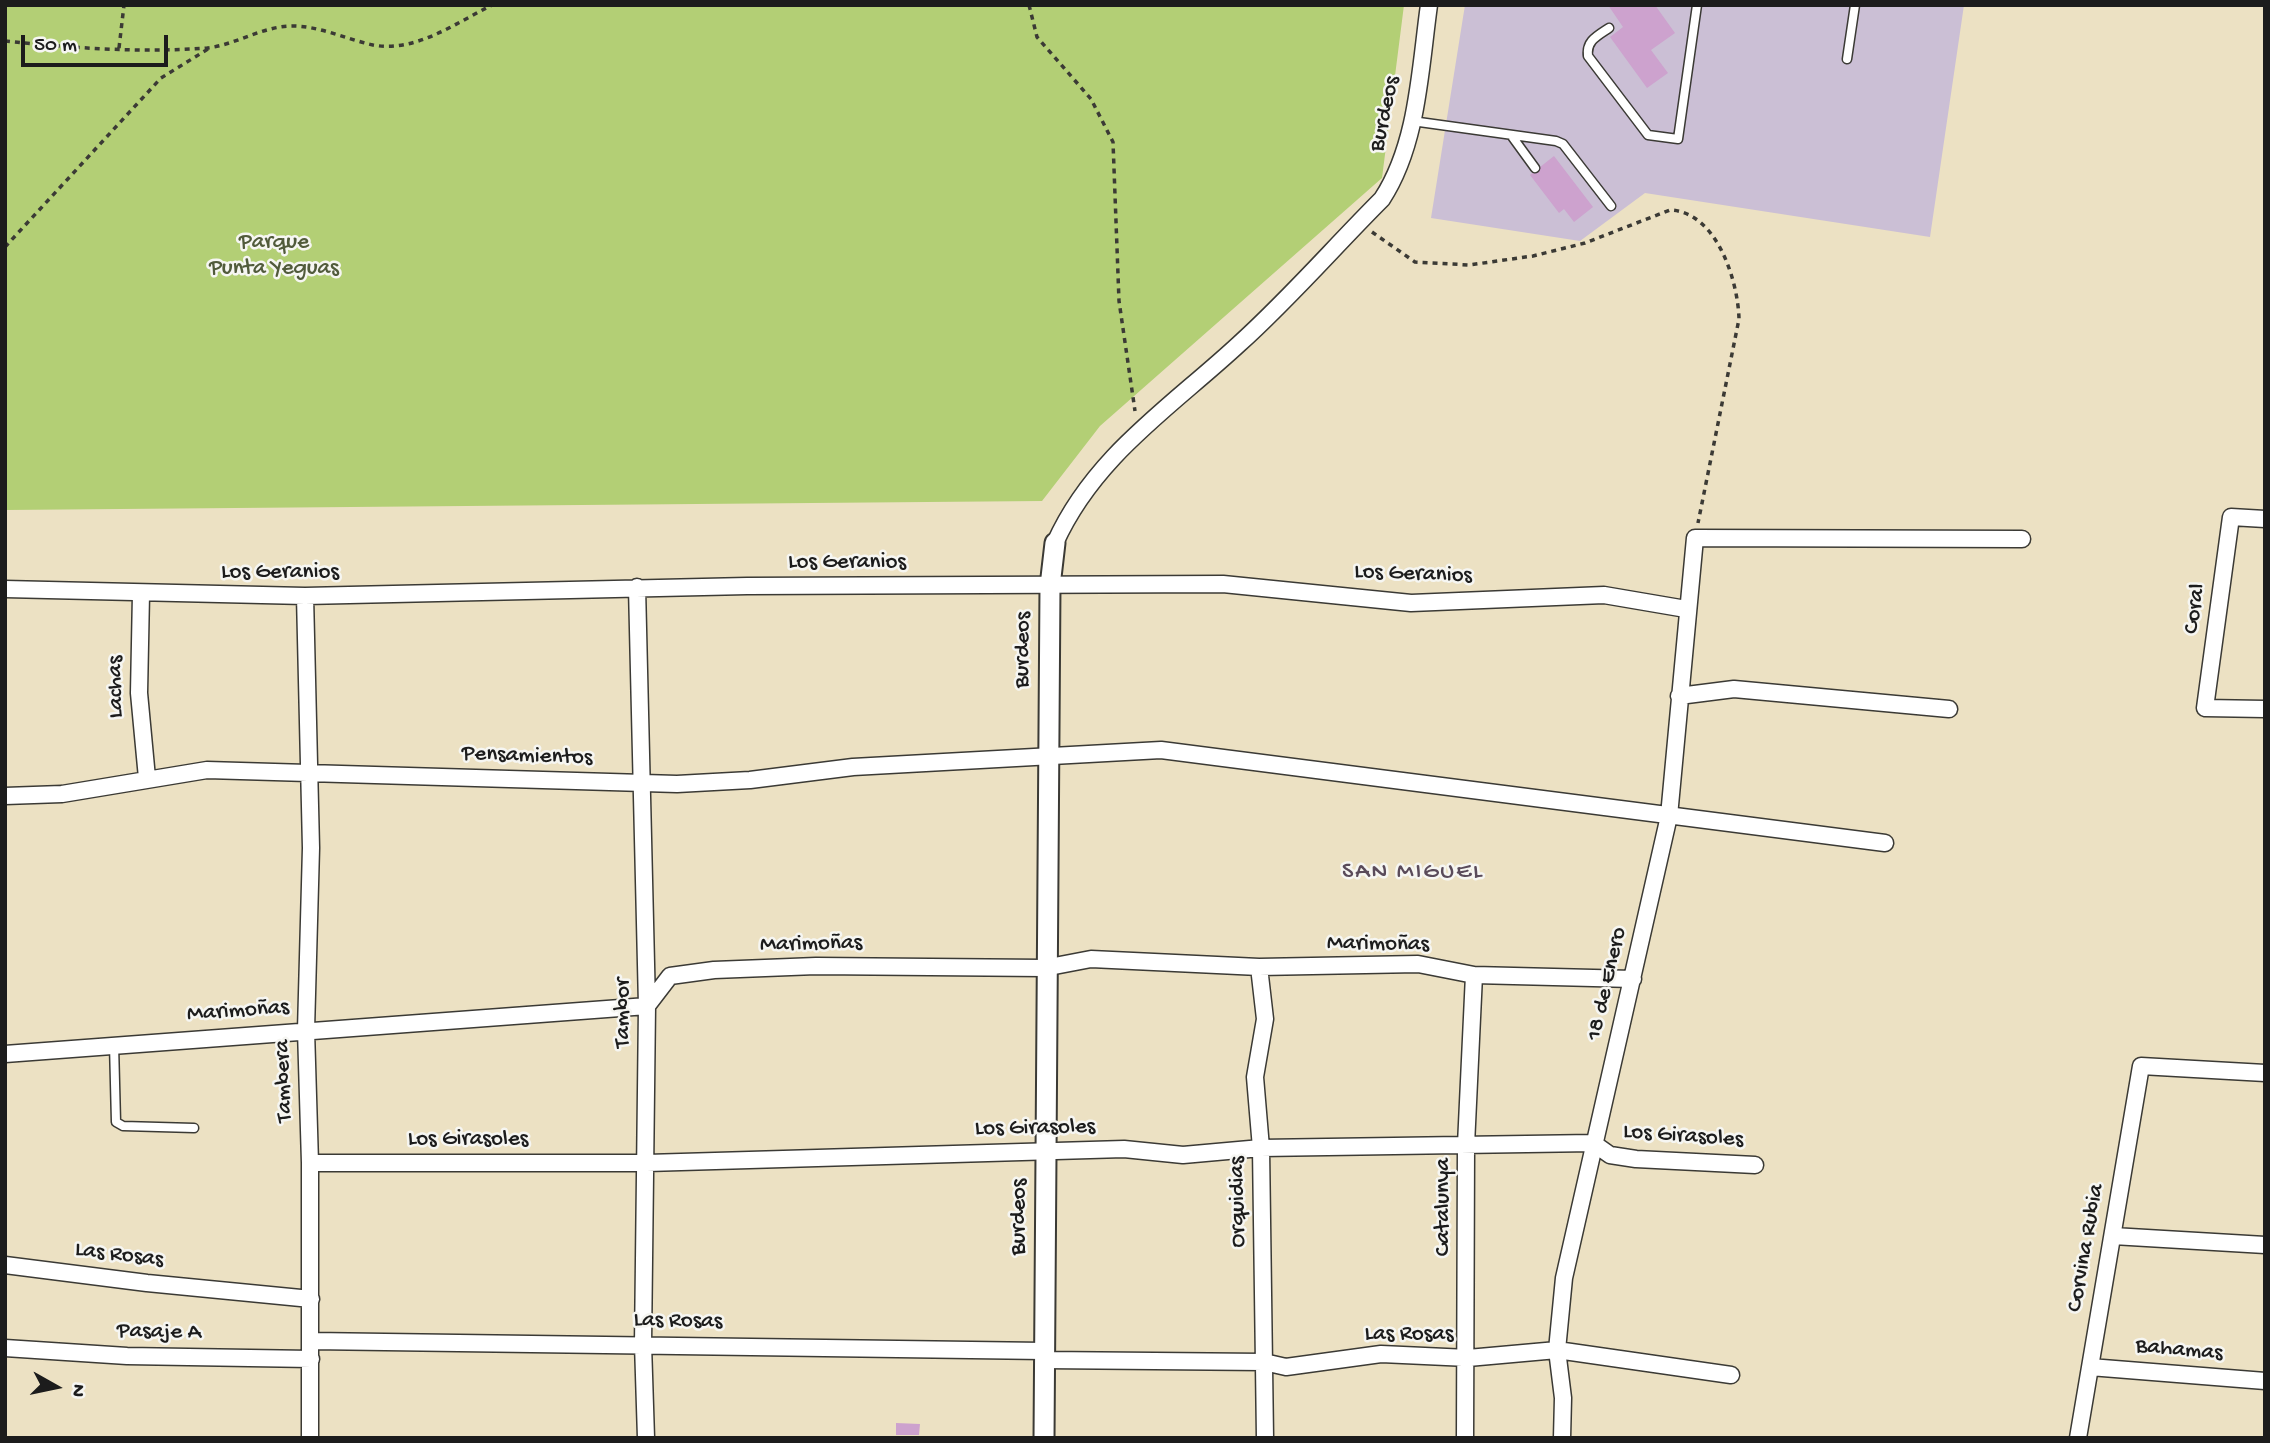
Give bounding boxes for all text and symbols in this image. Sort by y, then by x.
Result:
scale bar [24,21,172,65]
text: 50 m [34,34,77,59]
street label: Burdeos [1365,74,1407,154]
park label: Parque Punta Yeguas [209,229,339,283]
street label: Los Geranios [788,549,906,577]
street label: Los Geranios [221,559,339,587]
street label: Los Geranios [1354,559,1472,591]
street label: Coral [2179,582,2213,636]
street label: Burdeos [1010,612,1038,688]
street label: Lachas [103,655,131,719]
street label: Pensamientos [461,741,593,773]
district label: SAN MIGUEL [1343,859,1483,887]
street label: 18 de Enero [1582,925,1634,1043]
street label: Marimoñas [760,930,862,960]
street label: Marimoñas [1327,930,1429,960]
street label: Tambor [610,978,638,1048]
street label: Marimoñas [186,995,290,1029]
street label: Tambera [270,1039,300,1123]
street label: Los Girasoles [975,1114,1095,1144]
street label: Los Girasoles [1622,1119,1744,1155]
street label: Los Girasoles [408,1126,528,1154]
street label: Orquidias [1224,1156,1254,1248]
street label: Catalunya [1430,1158,1458,1256]
street label: Burdeos [1006,1179,1034,1255]
street label: Corvina Rubia [2062,1182,2112,1314]
street label: Las Rosas [73,1237,165,1275]
street label: Las Rosas [633,1307,723,1337]
street label: Pasaje A [117,1318,201,1348]
street label: Las Rosas [1365,1321,1453,1349]
street label: Bahamas [2134,1333,2224,1369]
north arrow [21,1352,91,1422]
text: N [65,1382,90,1398]

